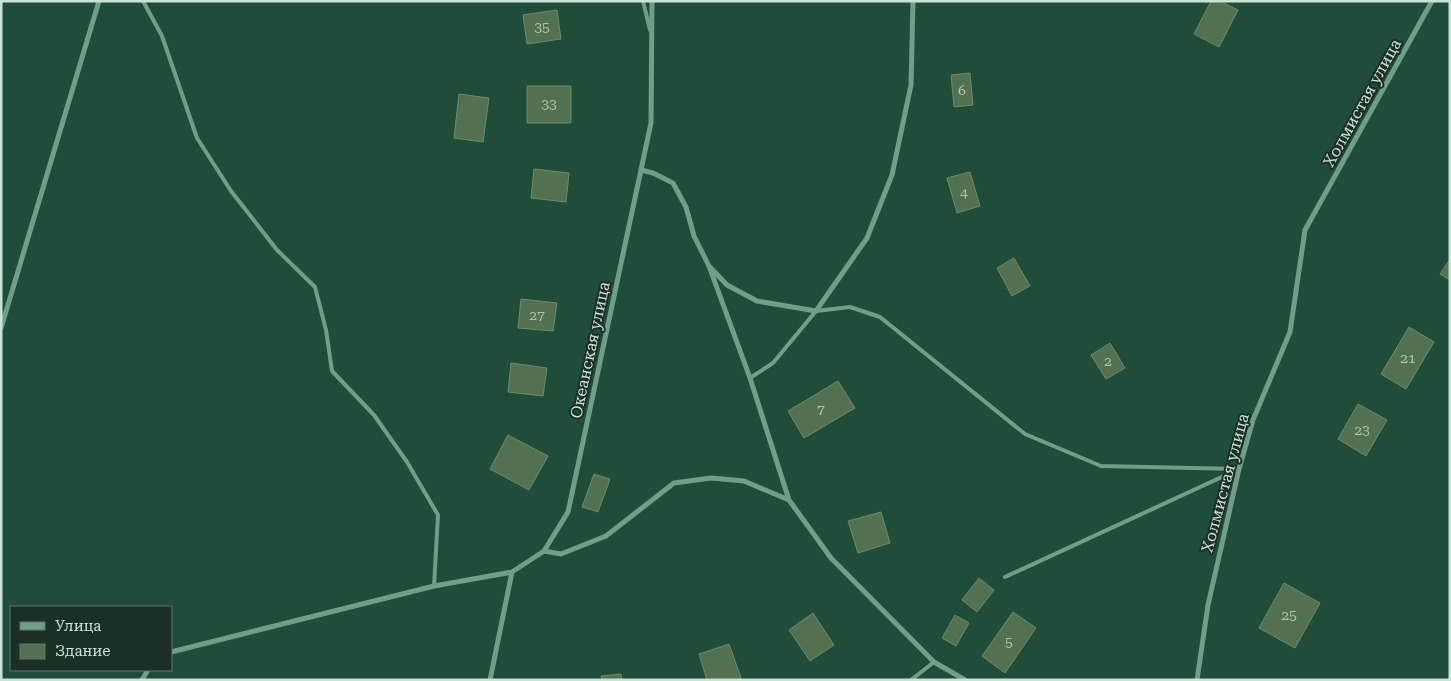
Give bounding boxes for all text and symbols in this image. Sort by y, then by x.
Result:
house number: 35 [534,19,550,35]
street label: Холмистая улица [1319,35,1405,170]
house number: 6 [958,82,966,98]
house number: 33 [541,96,557,112]
house number: 4 [960,184,968,200]
street label: Океанская улица [566,280,614,420]
house number: 27 [529,307,545,323]
house number: 21 [1400,350,1416,366]
house number: 2 [1104,353,1112,369]
house number: 7 [817,401,825,417]
street label: Холмистая улица [1197,411,1253,555]
house number: 23 [1354,422,1370,438]
legend [10,606,172,671]
house number: 25 [1281,607,1297,623]
text: Улица [55,617,101,635]
house number: 5 [1005,634,1013,650]
text: Здание [55,642,111,660]

